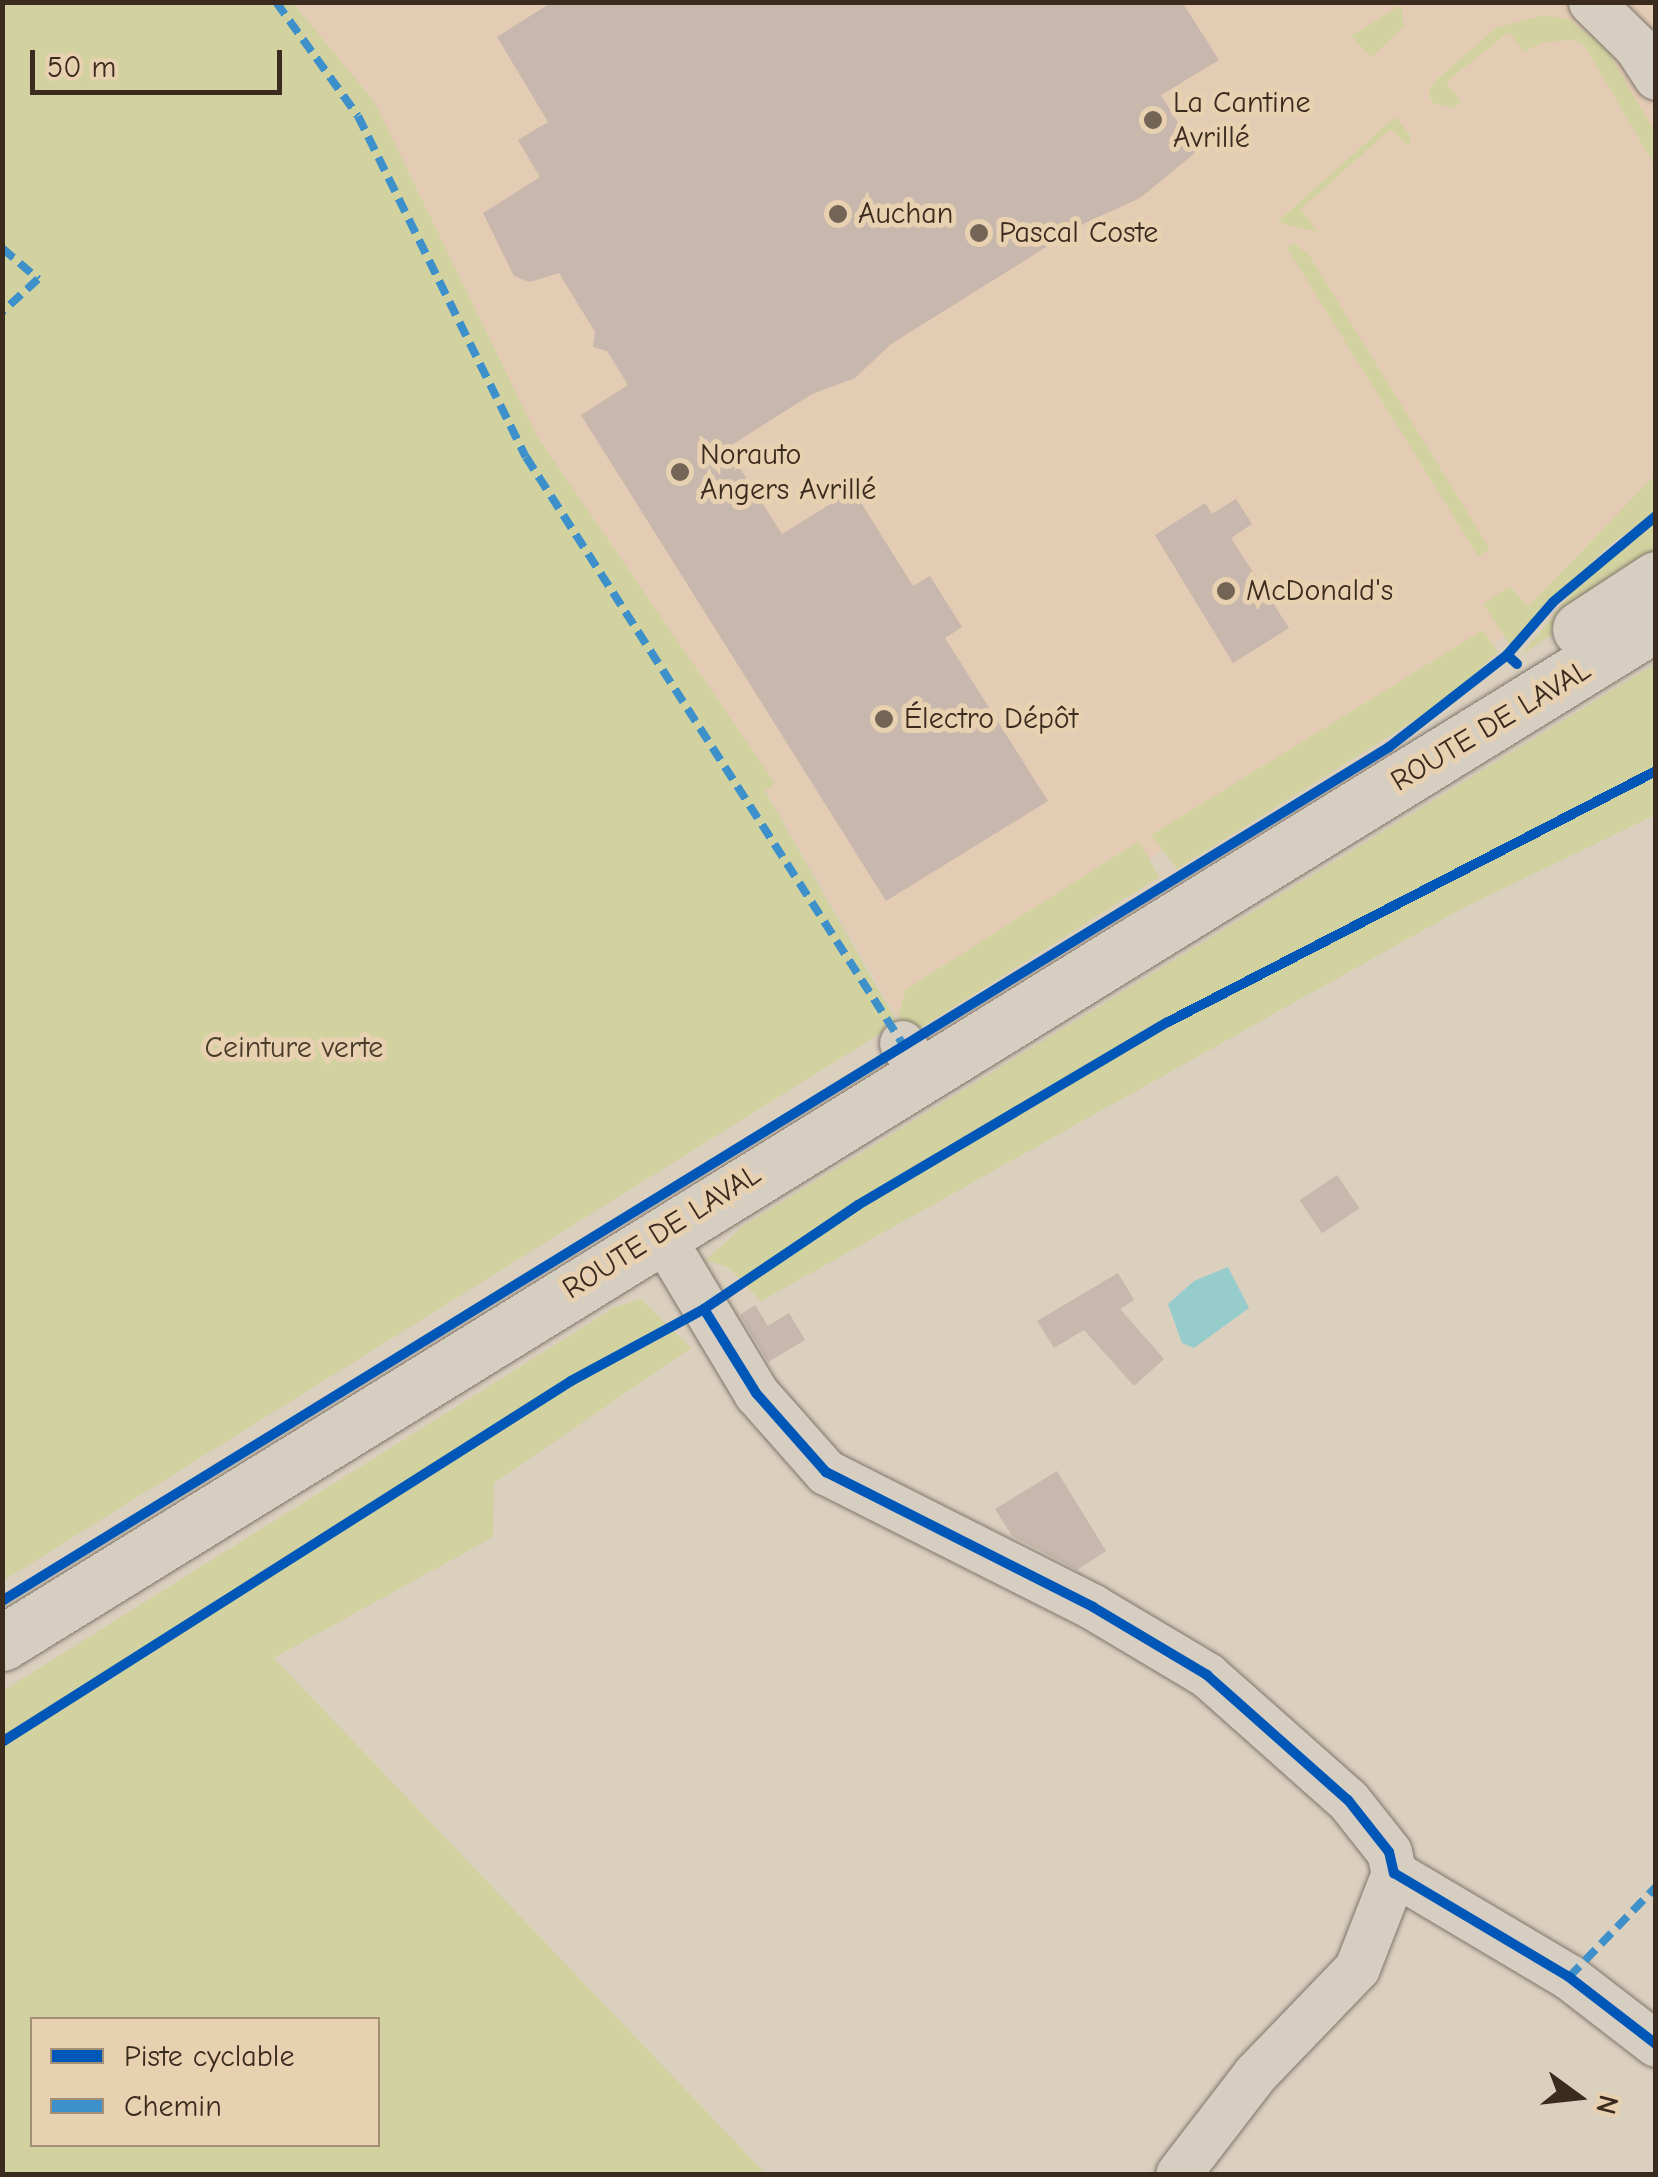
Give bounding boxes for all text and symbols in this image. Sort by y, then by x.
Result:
scale bar [35,30,288,92]
text: 50 m [47,50,116,85]
place label: La Cantine Avrillé [1173,85,1310,156]
marker: La Cantine Avrillé [1142,109,1164,131]
place label: Auchan [858,196,953,232]
marker: Auchan [827,203,849,225]
place label: Pascal Coste [999,215,1158,251]
marker: Pascal Coste [968,222,990,244]
place label: Norauto Angers Avrillé [700,437,876,508]
marker: Norauto Angers Avrillé [669,461,691,483]
place label: McDonald's [1246,573,1393,609]
marker: McDonald's [1215,580,1237,602]
street label: ROUTE DE LAVAL [1385,652,1597,800]
place label: Électro Dépôt [904,701,1078,737]
marker: Électro Dépôt [873,708,895,730]
park label: Ceinture verte [205,1030,383,1066]
street label: ROUTE DE LAVAL [556,1157,768,1307]
legend [30,2017,380,2147]
text: Piste cyclable [124,2039,294,2074]
north arrow [1528,2047,1628,2147]
text: Chemin [124,2089,222,2124]
text: N [1589,2092,1625,2118]

